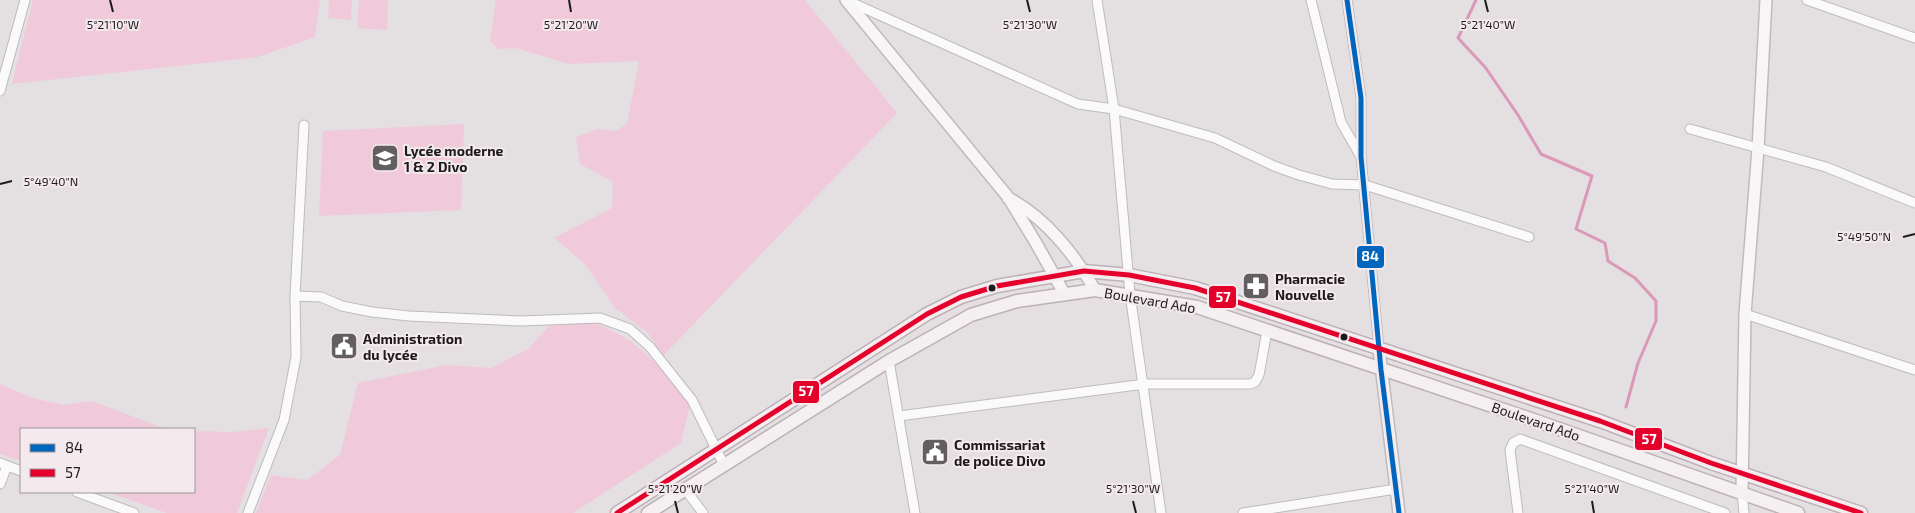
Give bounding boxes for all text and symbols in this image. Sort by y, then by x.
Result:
text: 5°21'10"W [87,17,139,31]
text: 5°21'20"W [544,17,598,31]
text: 5°21'30"W [1003,17,1057,31]
text: 5°21'40"W [1461,17,1515,31]
place label: Lycée moderne 1 & 2 Divo [404,142,504,175]
school or university icon: Lycée moderne 1 & 2 Divo [370,143,400,173]
text: 5°49'40"N [24,174,78,188]
text: 5°49'50"N [1837,229,1891,243]
line badge: 84 [1356,245,1385,269]
text: 84 [1361,247,1379,264]
place label: Pharmacie Nouvelle [1275,270,1345,303]
pharmacy icon: Pharmacie Nouvelle [1241,271,1271,301]
unlabelled marker [987,283,997,293]
street label: Boulevard Ado [1103,284,1197,316]
line badge: 57 [1208,285,1237,309]
text: 57 [1215,288,1231,305]
place label: Administration du lycée [363,330,462,363]
public building icon: Administration du lycée [329,331,359,361]
unlabelled marker [1339,332,1349,342]
line badge: 57 [792,380,820,404]
text: 57 [798,382,814,399]
street label: Boulevard Ado [1490,398,1582,444]
line badge: 57 [1634,427,1663,451]
legend [20,428,195,493]
text: 57 [1641,430,1657,447]
place label: Commissariat de police Divo [954,436,1046,469]
public building icon: Commissariat de police Divo [920,437,950,467]
text: 84 [65,438,83,456]
text: 57 [65,463,81,481]
text: 5°21'20"W [648,481,702,495]
text: 5°21'30"W [1106,481,1160,495]
text: 5°21'40"W [1565,481,1619,495]

